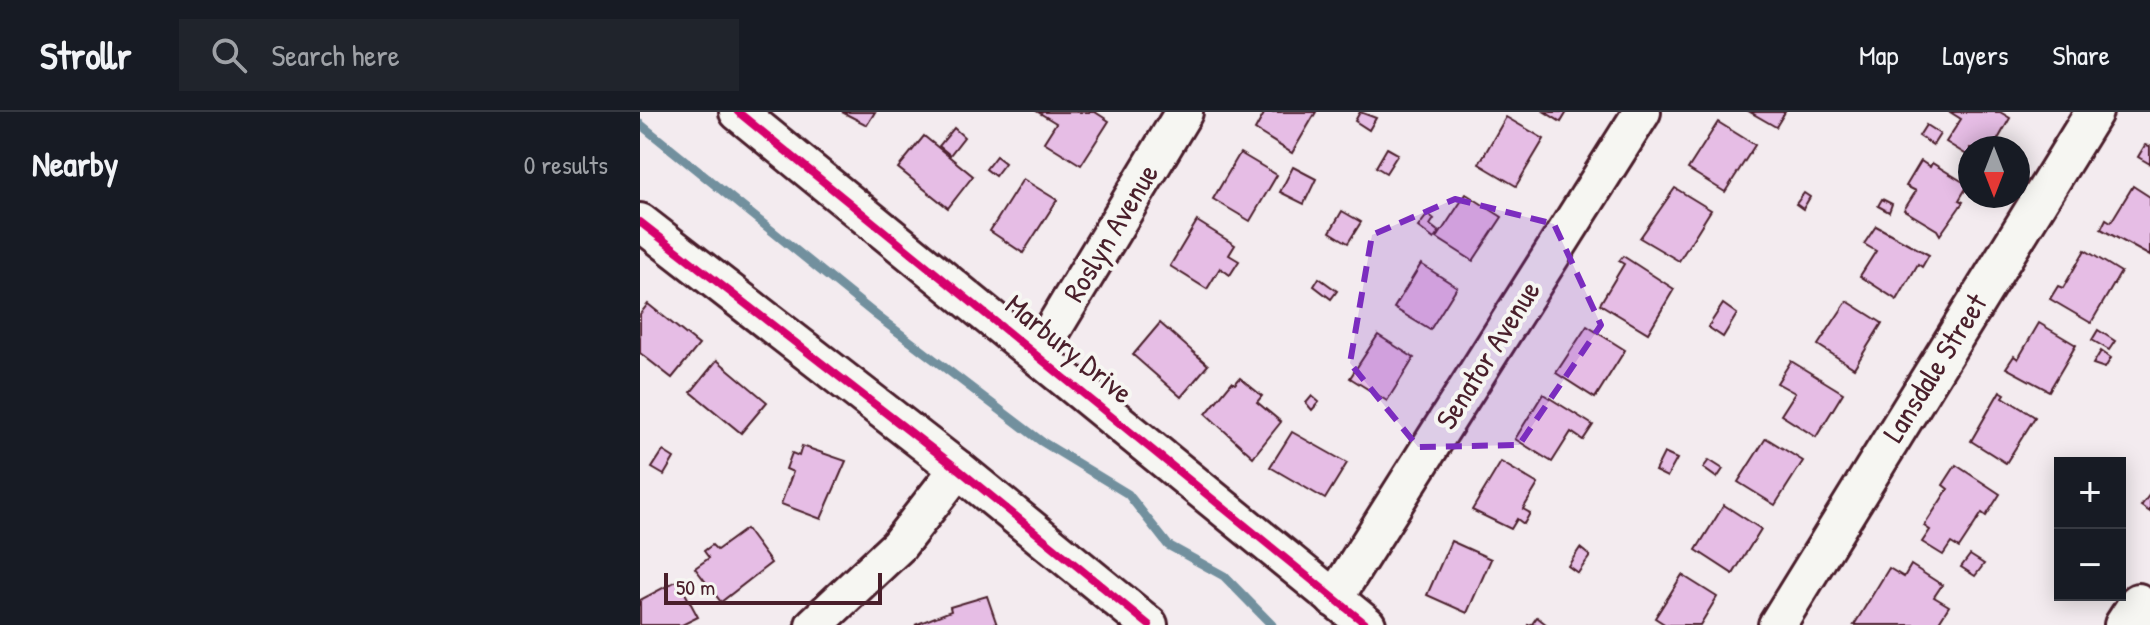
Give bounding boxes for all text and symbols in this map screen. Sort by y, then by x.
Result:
search box [179,19,739,91]
text: Strollr [40,29,131,81]
icon: search [207,33,251,77]
text: Search here [271,35,400,75]
text: Map [1859,36,1899,74]
text: Layers [1943,36,2008,74]
text: Share [2052,36,2110,74]
north arrow [1958,136,2030,208]
text: Nearby [32,141,118,187]
text: 0 results [524,147,608,182]
street label: Roslyn Avenue [1053,156,1167,309]
street label: Senator Avenue [1426,273,1549,436]
street label: Marbury Drive [998,284,1142,412]
street label: Lansdale Street [1873,285,1996,449]
map controls [2054,457,2126,601]
button: + [2054,457,2126,529]
button: − [2054,529,2126,601]
scale bar [664,569,882,605]
text: 50 m [676,572,715,602]

